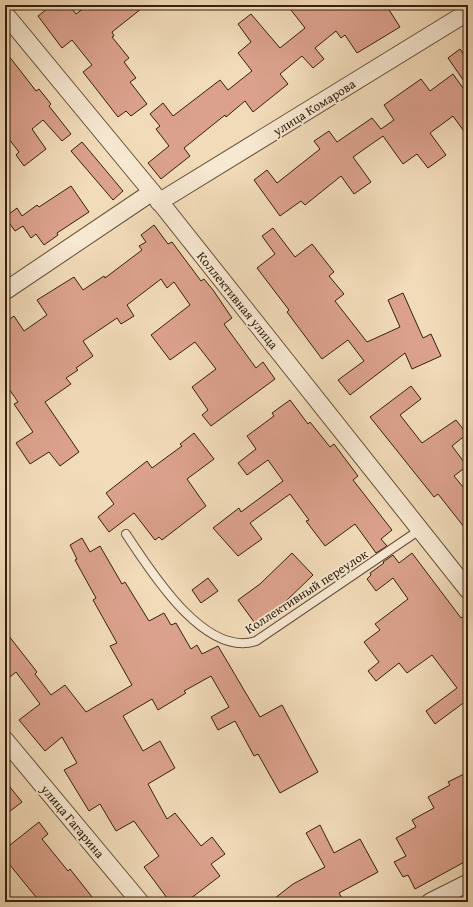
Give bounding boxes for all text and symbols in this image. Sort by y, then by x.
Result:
street label: улица Комарова [268,74,360,141]
street label: Коллективная улица [192,248,283,354]
street label: Коллективный переулок [241,544,372,638]
street label: улица Гагарина [36,780,110,863]

